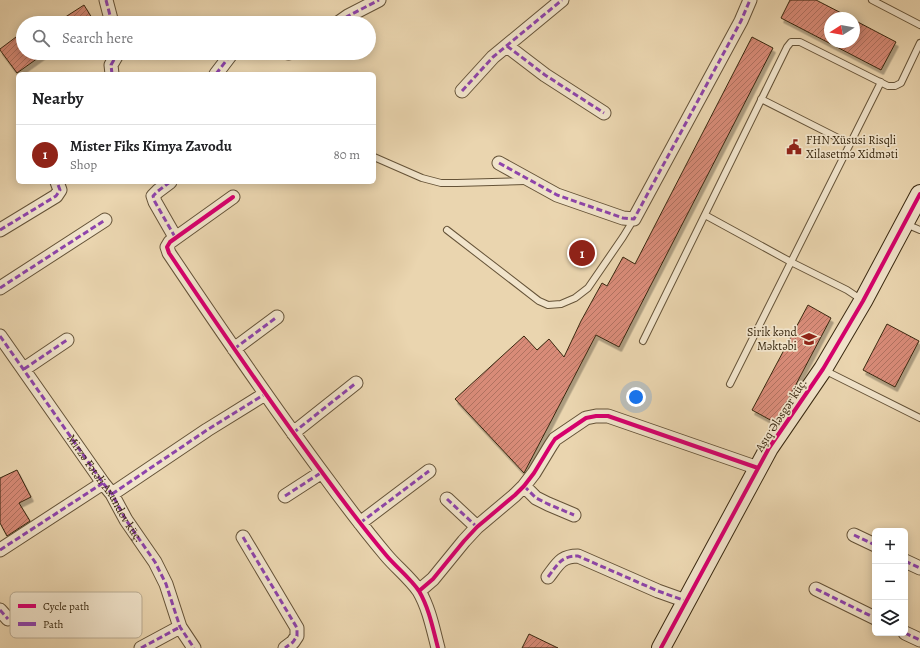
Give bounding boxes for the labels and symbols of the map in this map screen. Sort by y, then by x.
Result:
north arrow [824,12,860,48]
place label: FHN Xüsusi Risqli Xilasetmə Xidməti [806,132,898,162]
public building icon: FHN Xüsusi Risqli Xilasetmə Xidməti [785,138,803,156]
pin: 1 [569,238,595,268]
place label: Sirik kənd Məktəbi [747,324,798,354]
school or university icon: Sirik kənd Məktəbi [800,330,818,348]
street label: Aşıq Ələsgər küç. [751,375,811,455]
your location [626,387,646,407]
street label: Mirzə Fətəli Axundov küç. [63,431,147,545]
legend [10,592,142,638]
text: Cycle path [43,599,90,614]
text: Path [43,617,64,632]

